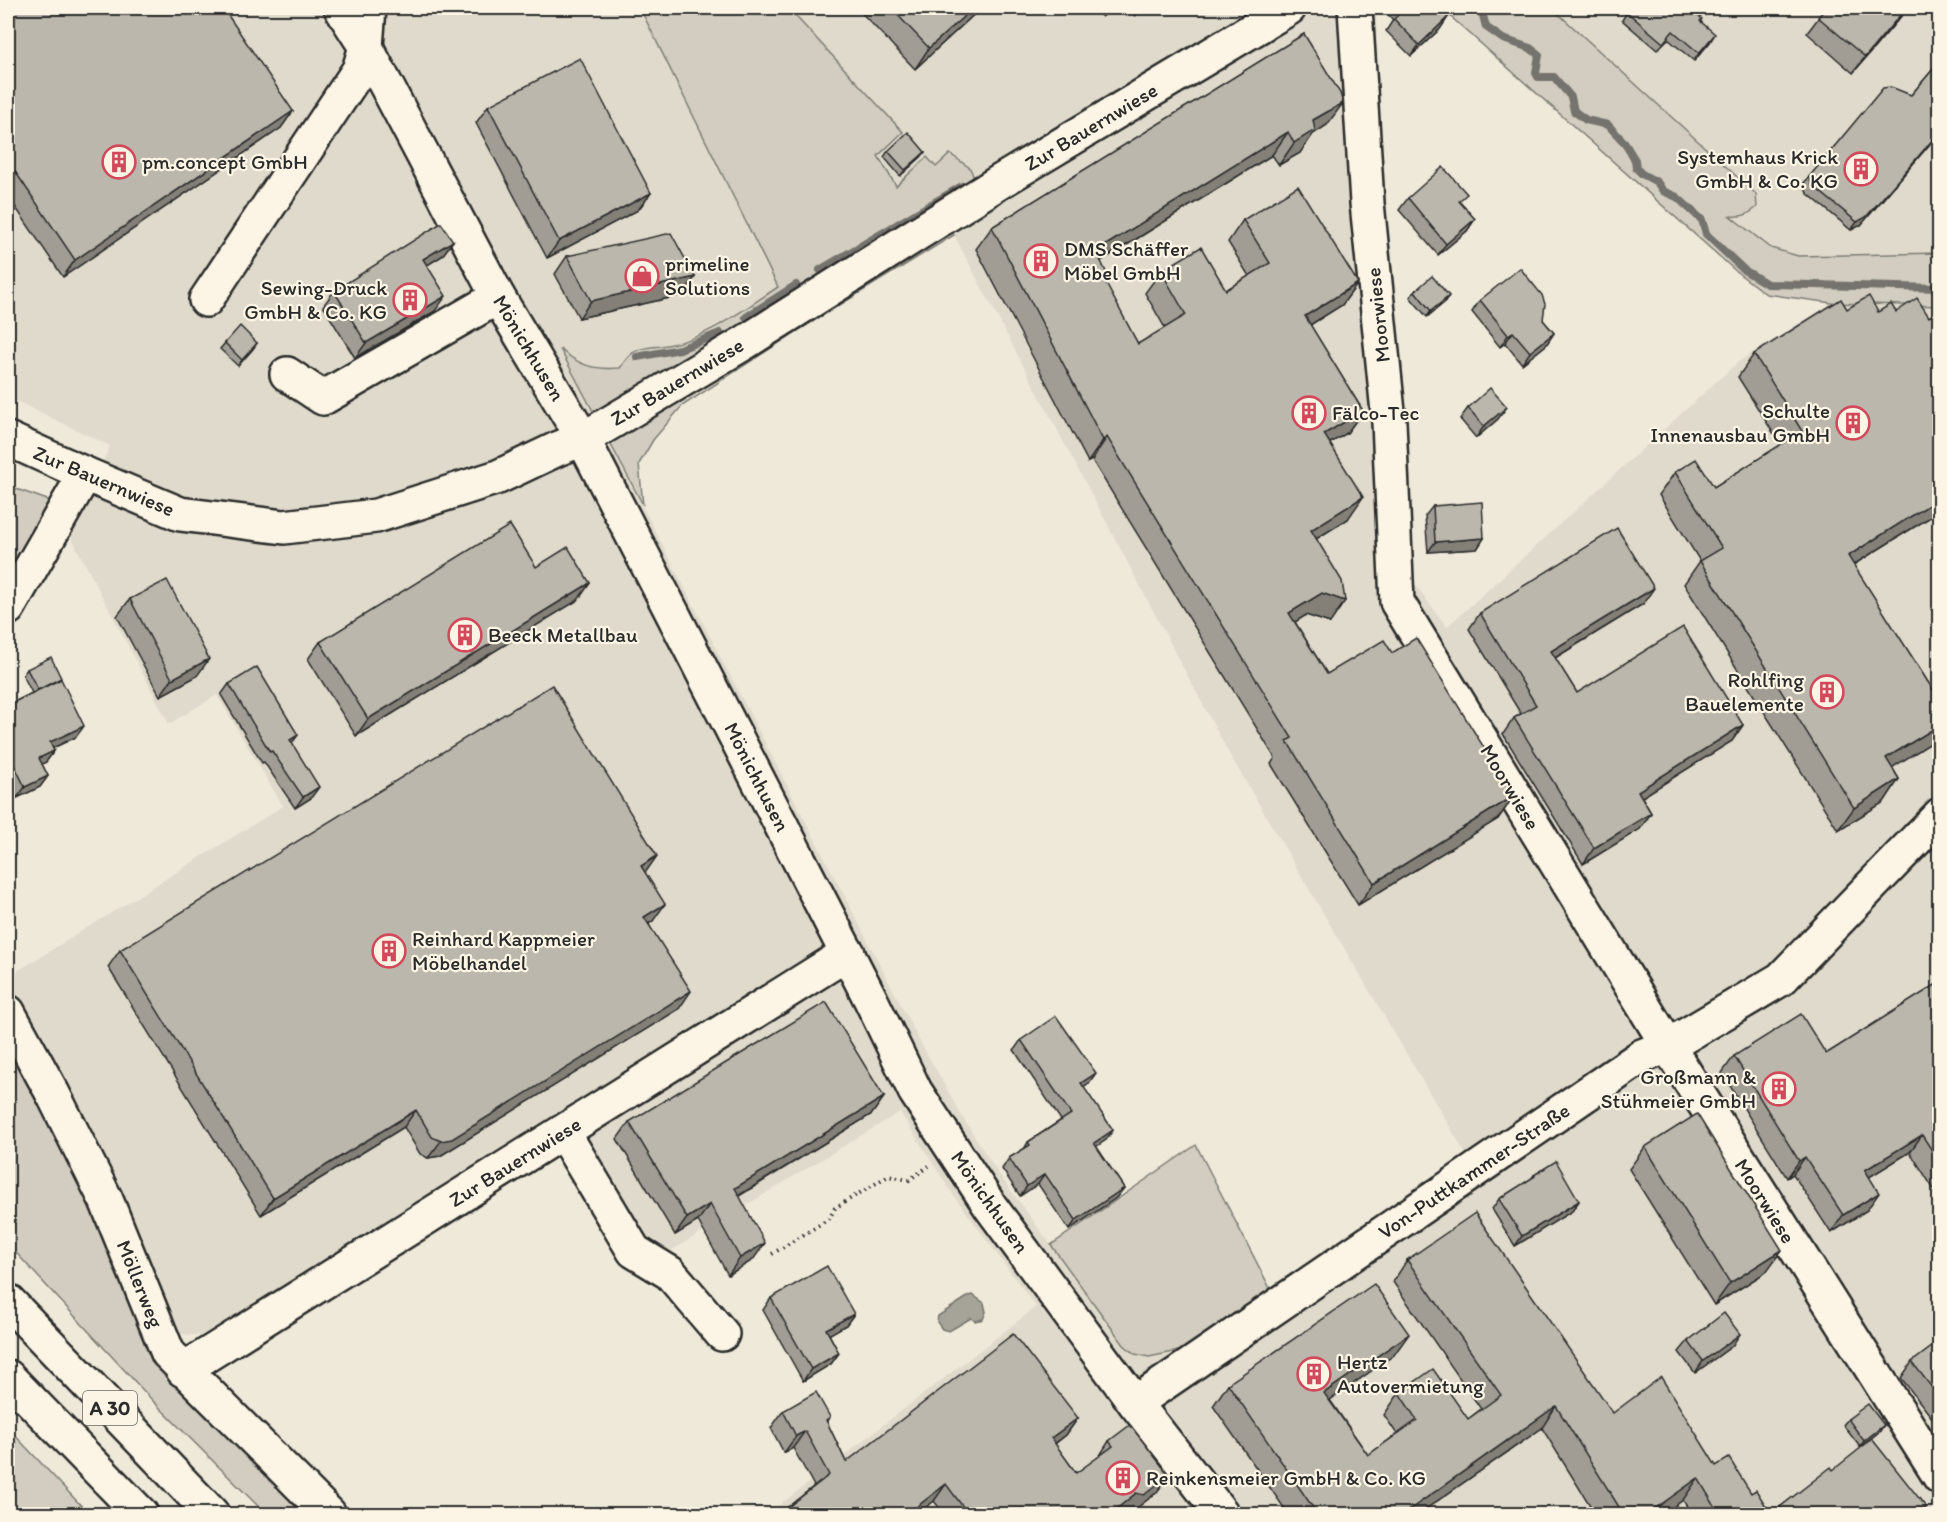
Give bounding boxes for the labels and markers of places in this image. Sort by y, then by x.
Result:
building icon: pm.concept GmbH [101,144,137,180]
place label: Systemhaus Krick GmbH & Co. KG [1677,144,1838,193]
place label: pm.concept GmbH [142,149,308,174]
building icon: Systemhaus Krick GmbH & Co. KG [1843,151,1879,187]
place label: DMS Schäffer Möbel GmbH [1064,236,1189,285]
building icon: DMS Schäffer Möbel GmbH [1023,243,1059,279]
place label: primeline Solutions [665,251,750,300]
shop icon: primeline Solutions [624,258,660,294]
place label: Sewing-Druck GmbH & Co. KG [244,275,387,324]
building icon: Sewing-Druck GmbH & Co. KG [392,282,428,318]
building icon: Fälco-Tec [1291,395,1327,431]
place label: Schulte Innenausbau GmbH [1650,398,1830,447]
place label: Fälco-Tec [1332,400,1419,425]
building icon: Schulte Innenausbau GmbH [1835,405,1871,441]
building icon: Beeck Metallbau [447,617,483,653]
place label: Beeck Metallbau [488,622,638,647]
place label: Rohlfing Bauelemente [1685,667,1804,716]
building icon: Rohlfing Bauelemente [1809,674,1845,710]
place label: Reinhard Kappmeier Möbelhandel [412,926,595,975]
building icon: Reinhard Kappmeier Möbelhandel [371,933,407,969]
place label: Großmann & Stühmeier GmbH [1601,1064,1756,1113]
building icon: Großmann & Stühmeier GmbH [1761,1071,1797,1107]
place label: Hertz Autovermietung [1337,1349,1484,1398]
building icon: Hertz Autovermietung [1296,1356,1332,1392]
building icon: Reinkensmeier GmbH & Co. KG [1105,1460,1141,1496]
place label: Reinkensmeier GmbH & Co. KG [1146,1465,1426,1490]

